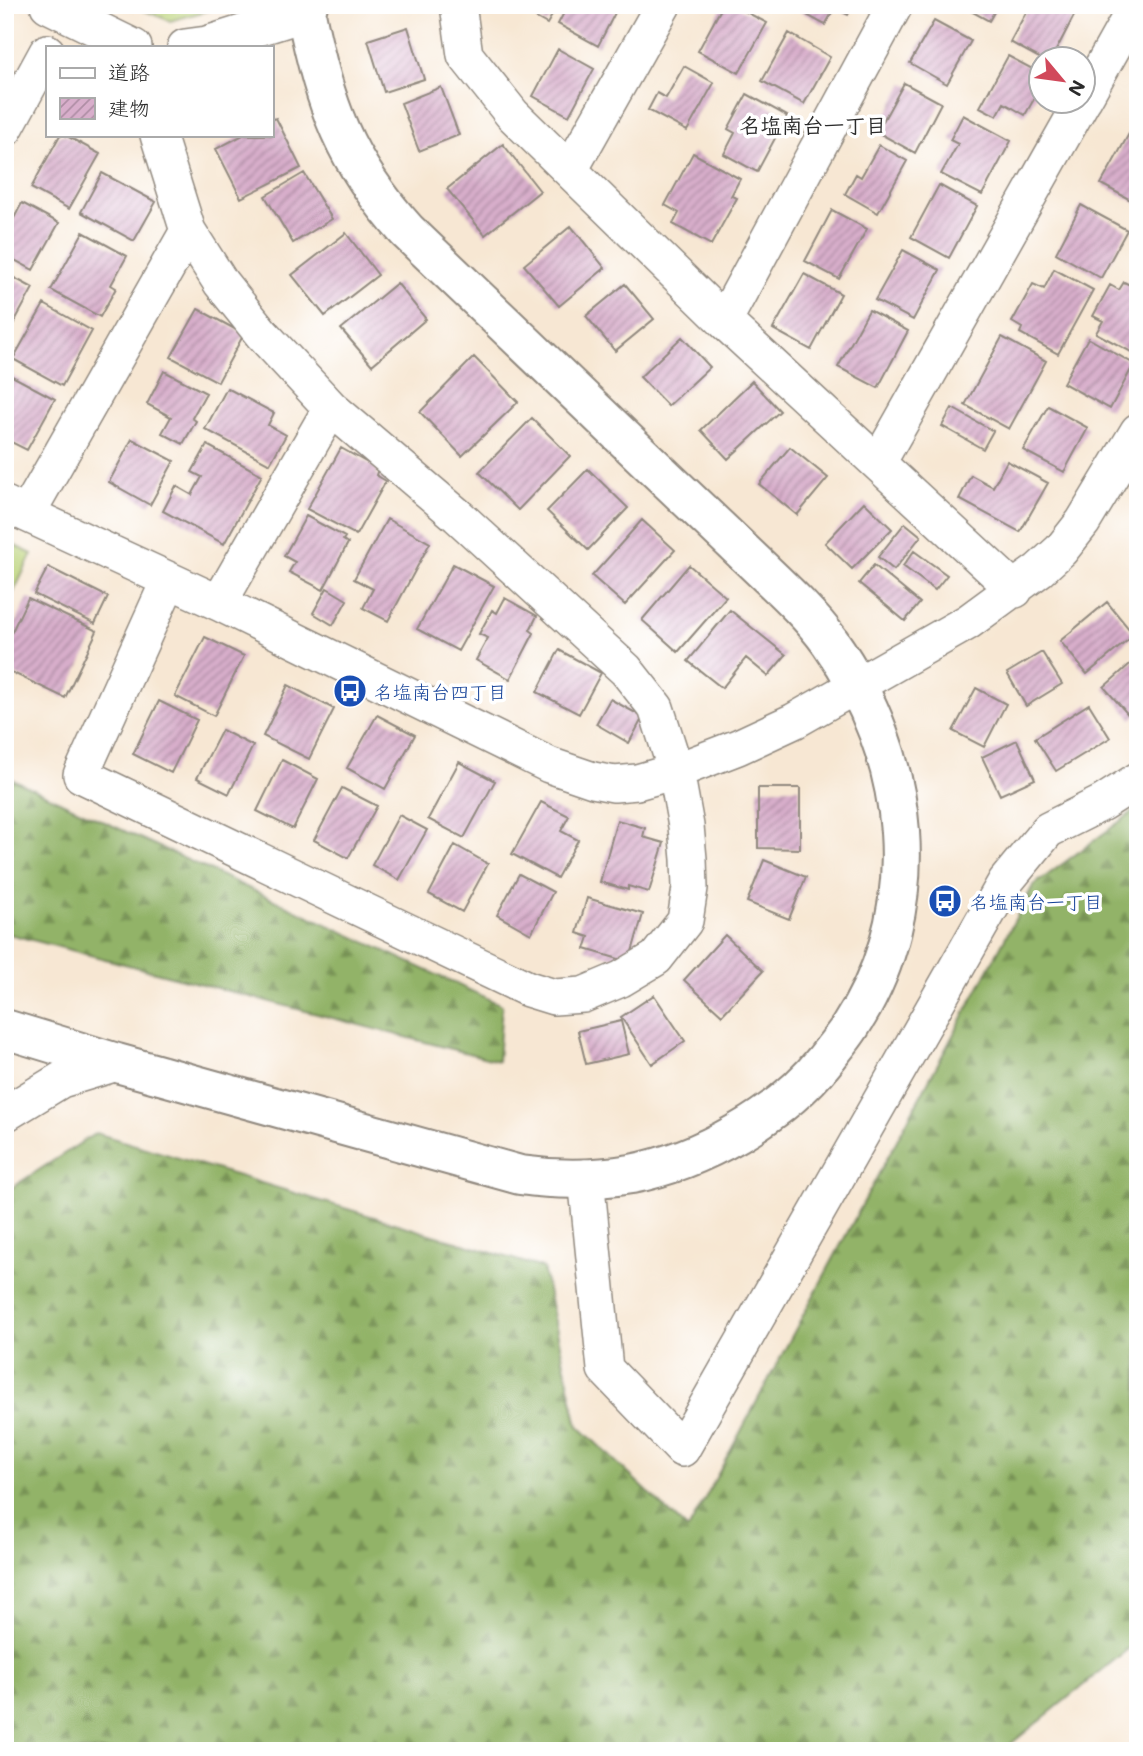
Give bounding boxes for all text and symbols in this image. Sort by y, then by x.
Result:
legend [46,46,273,136]
north arrow [1028,46,1098,116]
text: 道路 [108,58,150,85]
text: N [1063,76,1092,101]
text: 建物 [108,94,150,121]
district label: 名塩南台一丁目 [740,111,887,138]
bus stop icon: 名塩南台四丁目 [331,672,369,710]
place label: 名塩南台四丁目 [374,679,507,704]
bus stop icon: 名塩南台一丁目 [926,882,964,920]
place label: 名塩南台一丁目 [970,889,1103,914]

